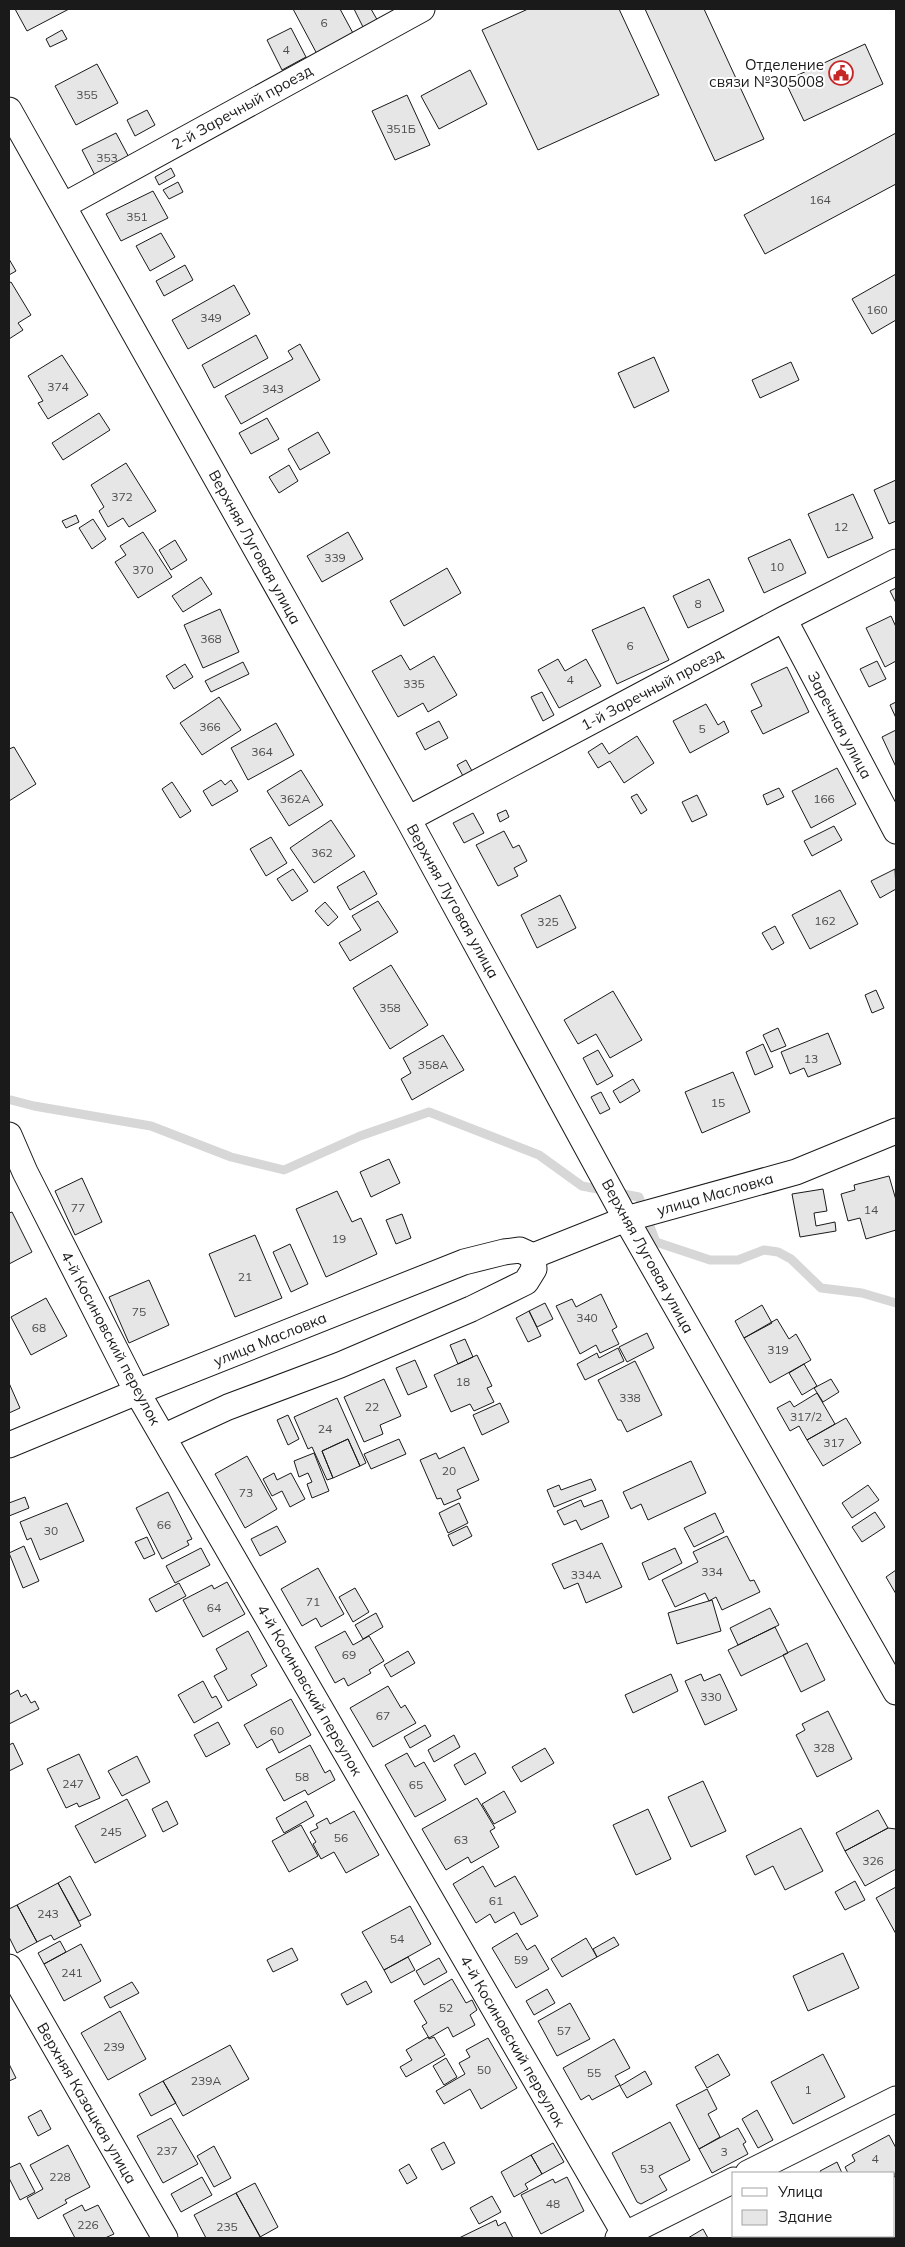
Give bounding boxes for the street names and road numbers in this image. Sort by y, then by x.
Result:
street label: 2-й Заречный проезд [168,60,316,154]
street label: Верхняя Луговая улица [205,467,305,627]
street label: 1-й Заречный проезд [578,644,726,734]
street label: Заречная улица [804,668,876,782]
street label: Верхняя Луговая улица [403,821,503,981]
street label: улица Масловка [655,1168,775,1220]
street label: Верхняя Луговая улица [598,1176,698,1336]
street label: 4-й Косиновский переулок [57,1248,165,1429]
street label: улица Масловка [211,1308,329,1370]
street label: 4-й Косиновский переулок [253,1601,367,1780]
street label: 4-й Косиновский переулок [456,1952,570,2131]
street label: Верхняя Казацкая улица [33,2019,141,2187]

